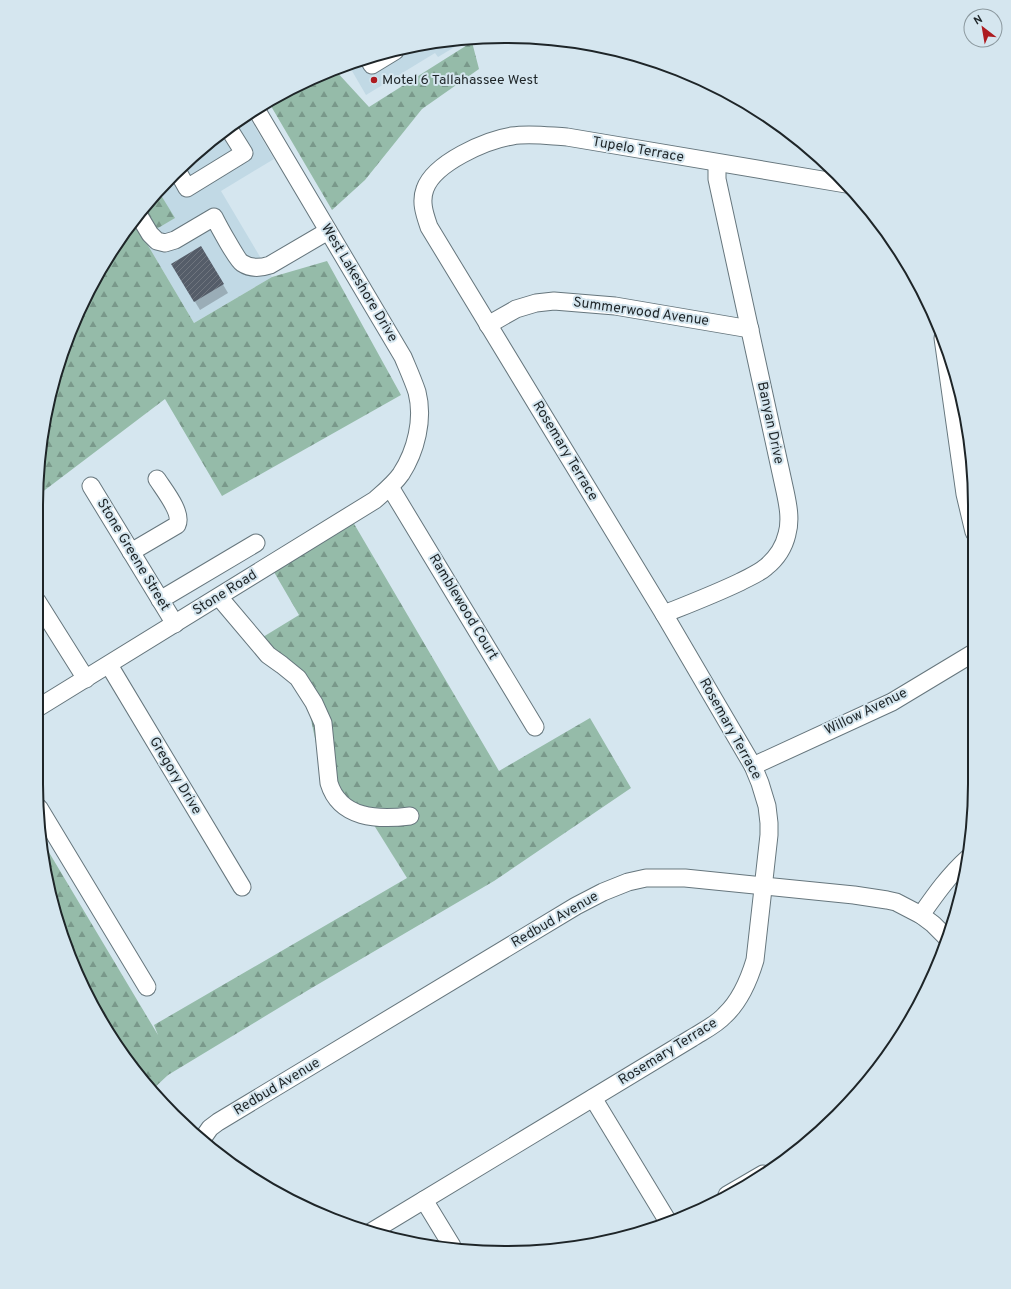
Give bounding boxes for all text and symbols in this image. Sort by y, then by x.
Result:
north arrow [963,8,1003,48]
text: N [971,12,985,28]
place label: Motel 6 Tallahassee West [382,72,538,89]
marker: Motel 6 Tallahassee West [369,75,379,85]
street label: Tupelo Terrace [591,134,685,166]
street label: West Lakeshore Drive [317,221,401,345]
street label: Summerwood Avenue [572,294,710,330]
street label: Banyan Drive [753,380,787,466]
street label: Rosemary Terrace [529,398,601,504]
street label: Stone Greene Street [93,496,173,614]
street label: Ramblewood Court [425,551,501,663]
street label: Stone Road [190,567,260,619]
street label: Rosemary Terrace [695,675,765,783]
street label: Willow Avenue [822,685,910,739]
street label: Gregory Drive [145,734,205,818]
street label: Redbud Avenue [508,888,602,952]
street label: Rosemary Terrace [615,1015,721,1089]
street label: Redbud Avenue [231,1055,323,1119]

